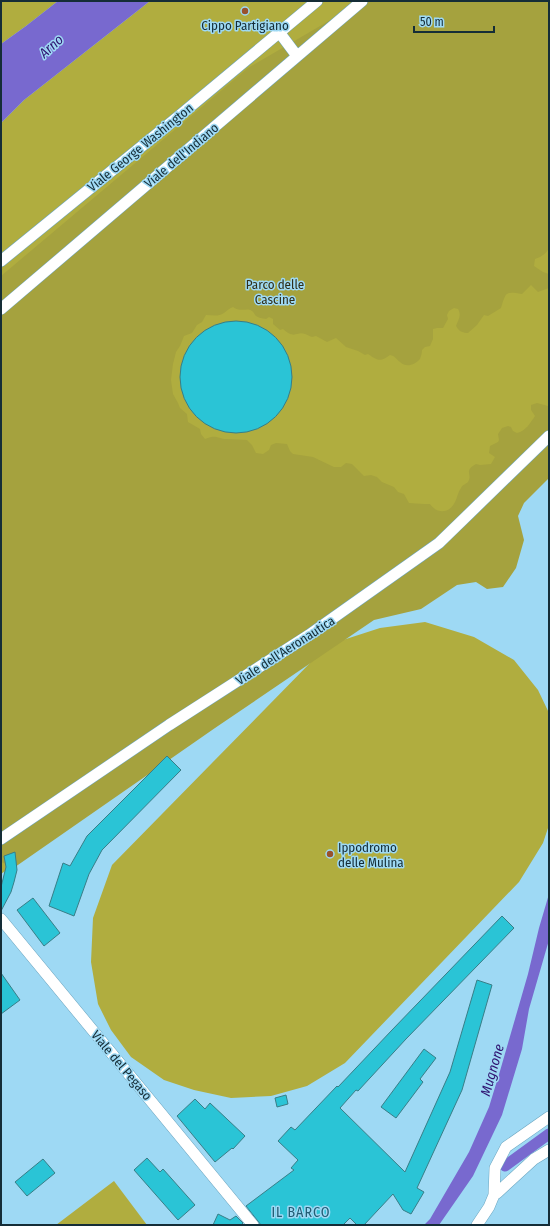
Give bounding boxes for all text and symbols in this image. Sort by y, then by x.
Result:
marker: Cippo Partigiano [240,6,250,16]
scale bar [414,8,494,34]
text: 50 m [420,15,444,29]
place label: Cippo Partigiano [201,18,289,33]
water label: Arno [35,31,67,62]
street label: Viale George Washington [85,100,196,195]
street label: Viale dell'Indiano [141,120,222,191]
park label: Parco delle Cascine [246,277,304,307]
street label: Viale dell'Aeronautica [233,613,338,688]
place label: Ippodromo delle Mulina [338,840,404,870]
marker: Ippodromo delle Mulina [325,849,335,859]
street label: Viale del Pegaso [88,1027,155,1103]
water label: Mugnone [477,1042,508,1098]
district label: IL BARCO [271,1204,331,1221]

